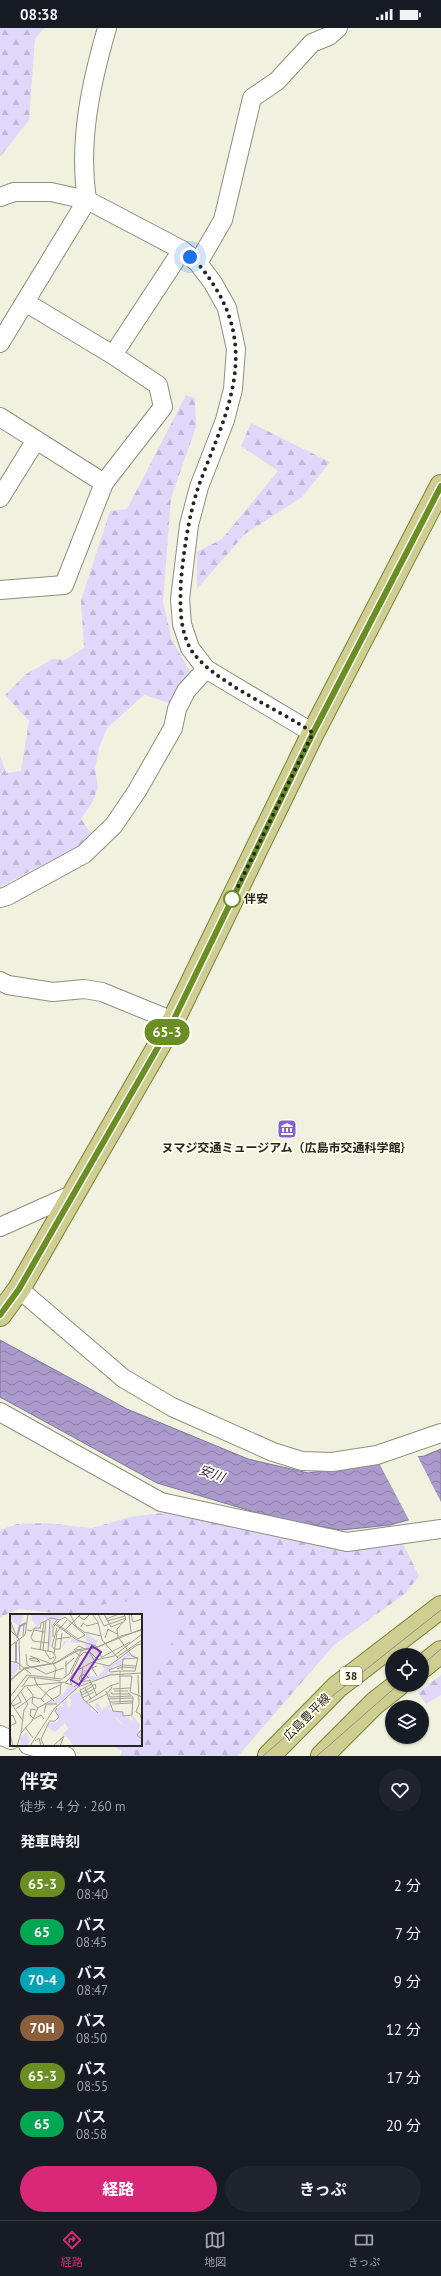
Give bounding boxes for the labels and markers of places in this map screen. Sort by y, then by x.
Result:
marker: 伴安 [223,890,241,908]
place label: 伴安 [244,891,268,906]
museum icon: ヌマジ交通ミュージアム（広島市交通科学館｝ [276,1118,298,1140]
place label: ヌマジ交通ミュージアム（広島市交通科学館｝ [162,1140,412,1155]

